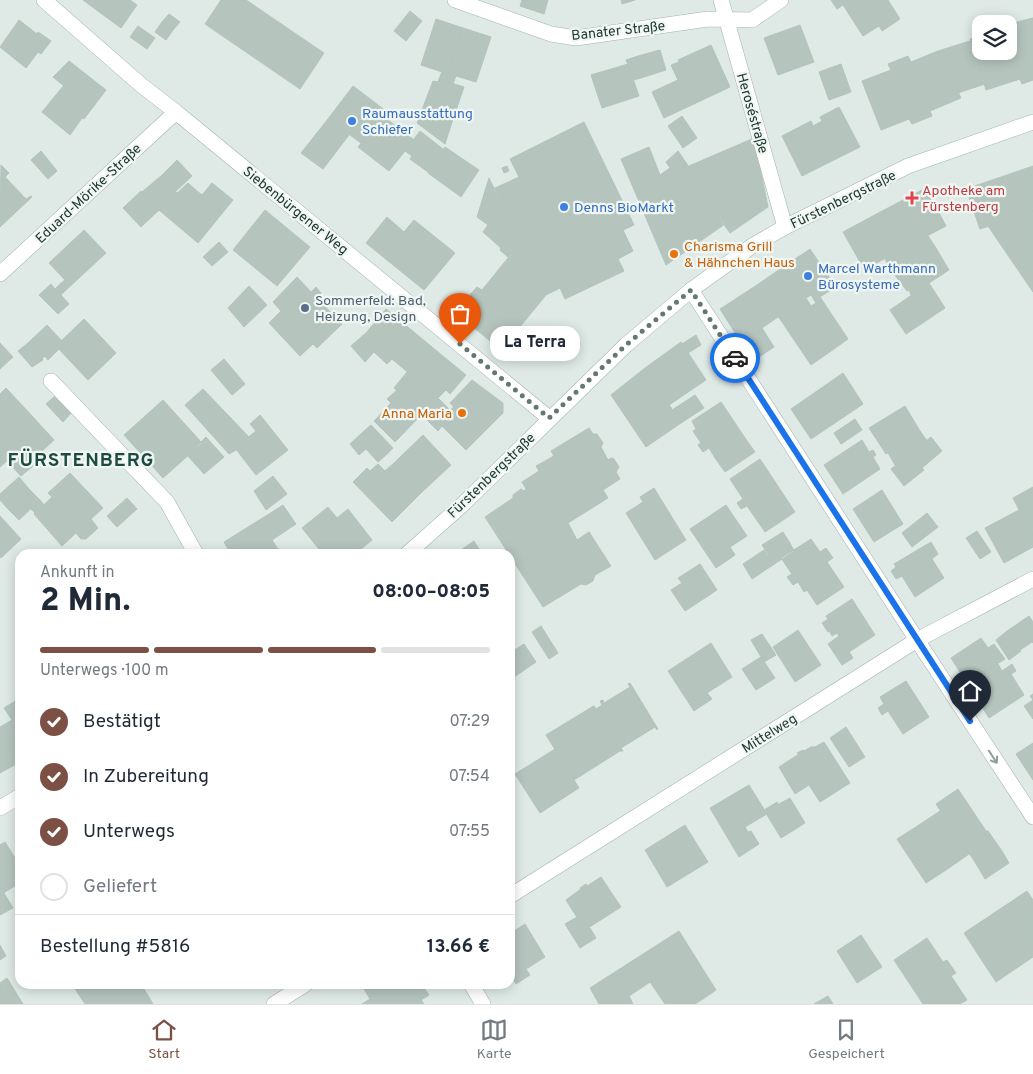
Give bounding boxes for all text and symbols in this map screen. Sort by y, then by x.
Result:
map controls [972,15,1017,60]
button: layers [972,15,1017,60]
street label: Banater Straße [570,18,666,45]
street label: Heroséstraße [732,71,771,156]
place label: Raumausstattung Schiefer [362,106,473,139]
marker: Raumausstattung Schiefer [346,115,358,127]
street label: Eduard-Mörike-Straße [33,141,146,248]
street label: Siebenbürgener Weg [239,163,351,259]
street label: Fürstenbergstraße [788,167,899,233]
place label: Apotheke am Fürstenberg [922,183,1005,216]
marker: Apotheke am Fürstenberg [906,192,918,204]
place label: Denns BioMarkt [574,200,674,217]
marker: Denns BioMarkt [558,201,570,213]
place label: Charisma Grill & Hähnchen Haus [684,239,795,272]
marker: Charisma Grill & Hähnchen Haus [668,248,680,260]
place label: Marcel Warthmann Bürosysteme [818,261,936,294]
marker: Marcel Warthmann Bürosysteme [802,270,814,282]
place label: Sommerfeld: Bad, Heizung, Design [315,293,426,326]
pin [439,293,481,344]
icon: bag [446,300,474,328]
marker: Sommerfeld: Bad, Heizung, Design [299,302,311,314]
callout: La Terra [490,326,580,362]
text: La Terra [504,333,566,353]
courier [710,333,760,383]
icon: car [721,344,749,372]
place label: Anna Maria [381,406,452,423]
marker: Anna Maria [456,407,468,419]
street label: Fürstenbergstraße [445,430,539,522]
district label: FÜRSTENBERG [8,448,154,473]
text: Ankunft in [40,563,115,583]
text: 08:00–08:05 [372,580,490,604]
text: 2 Min. [40,582,131,622]
text: Unterwegs · 100 m [40,661,169,681]
pin [949,670,991,721]
icon: home [956,677,984,705]
icon: check [40,708,68,736]
text: Bestätigt [83,710,161,734]
street label: Mittelweg [739,711,801,758]
text: 07:29 [450,712,490,732]
one-way arrow [988,750,999,764]
icon: check [40,763,68,791]
text: In Zubereitung [83,765,209,789]
text: 07:54 [449,767,490,787]
icon: check [40,818,68,846]
text: Unterwegs [83,820,175,844]
text: 07:55 [449,822,490,842]
text: Geliefert [83,875,157,899]
text: Bestellung #5816 [40,935,190,959]
text: 13.66 € [427,935,490,959]
tab: Start [148,1016,180,1063]
tab: Karte [477,1016,512,1063]
tab: Gespeichert [808,1016,885,1063]

